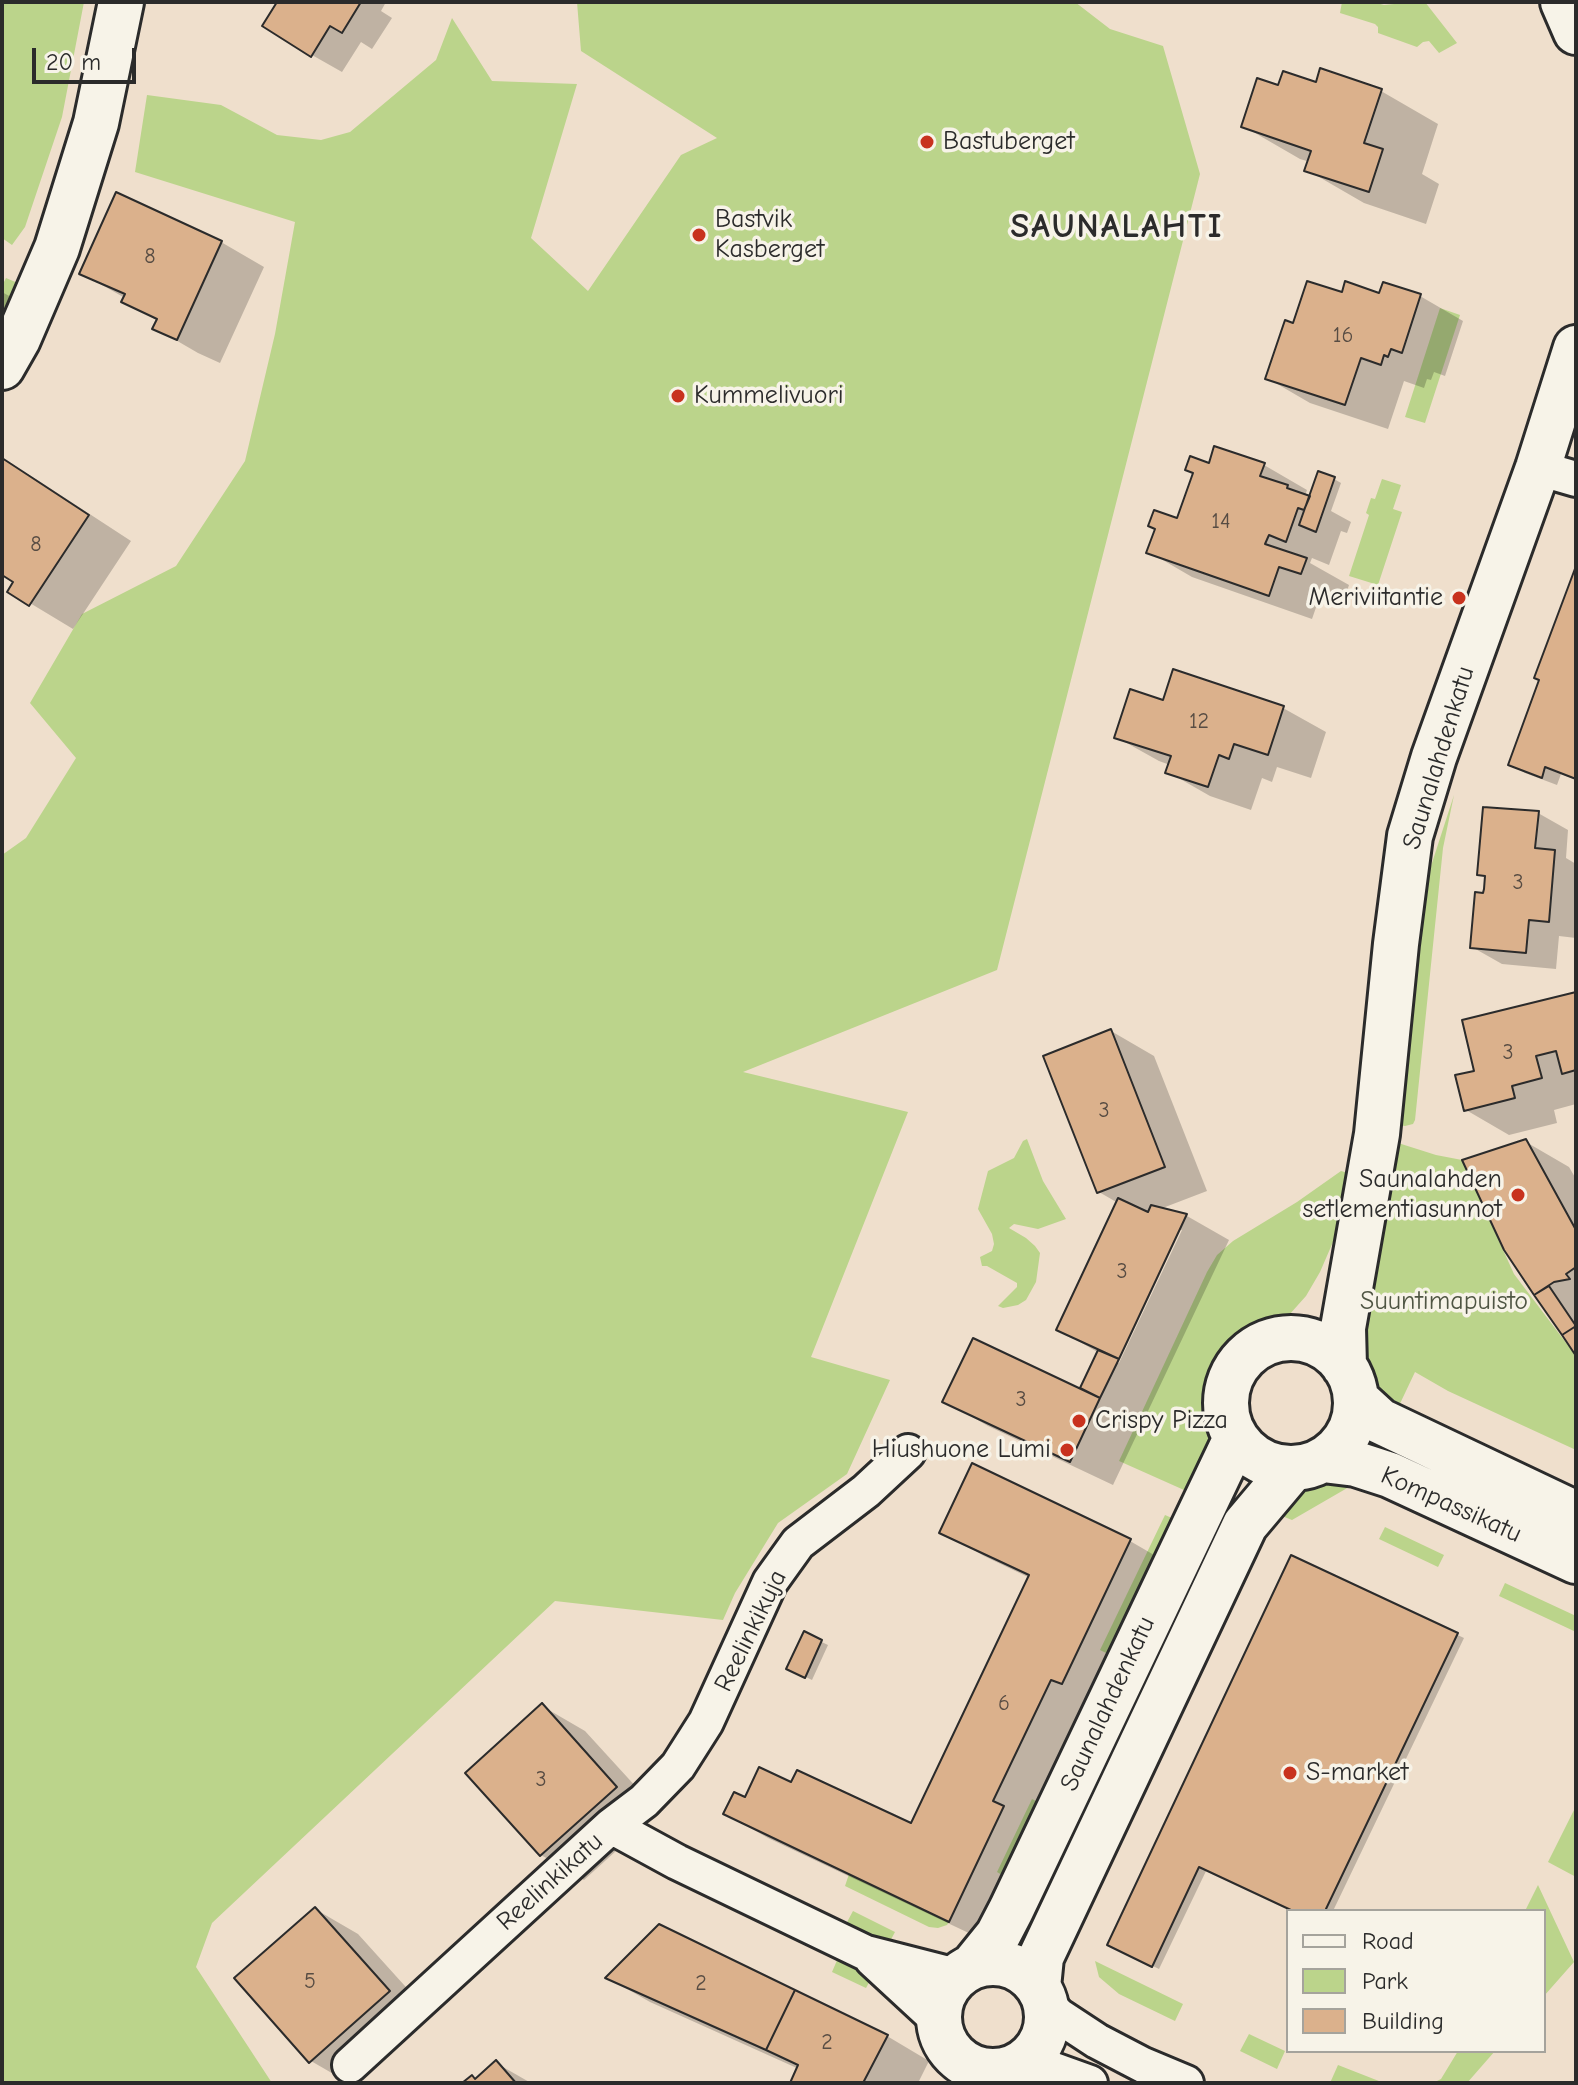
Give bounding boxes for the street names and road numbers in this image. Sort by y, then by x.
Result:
street label: Saunalahdenkatu [1396,663,1482,853]
street label: Kompassikatu [1376,1460,1526,1550]
street label: Reelinkikuja [708,1565,794,1697]
street label: Saunalahdenkatu [1054,1612,1162,1796]
street label: Reelinkikatu [491,1826,609,1938]

